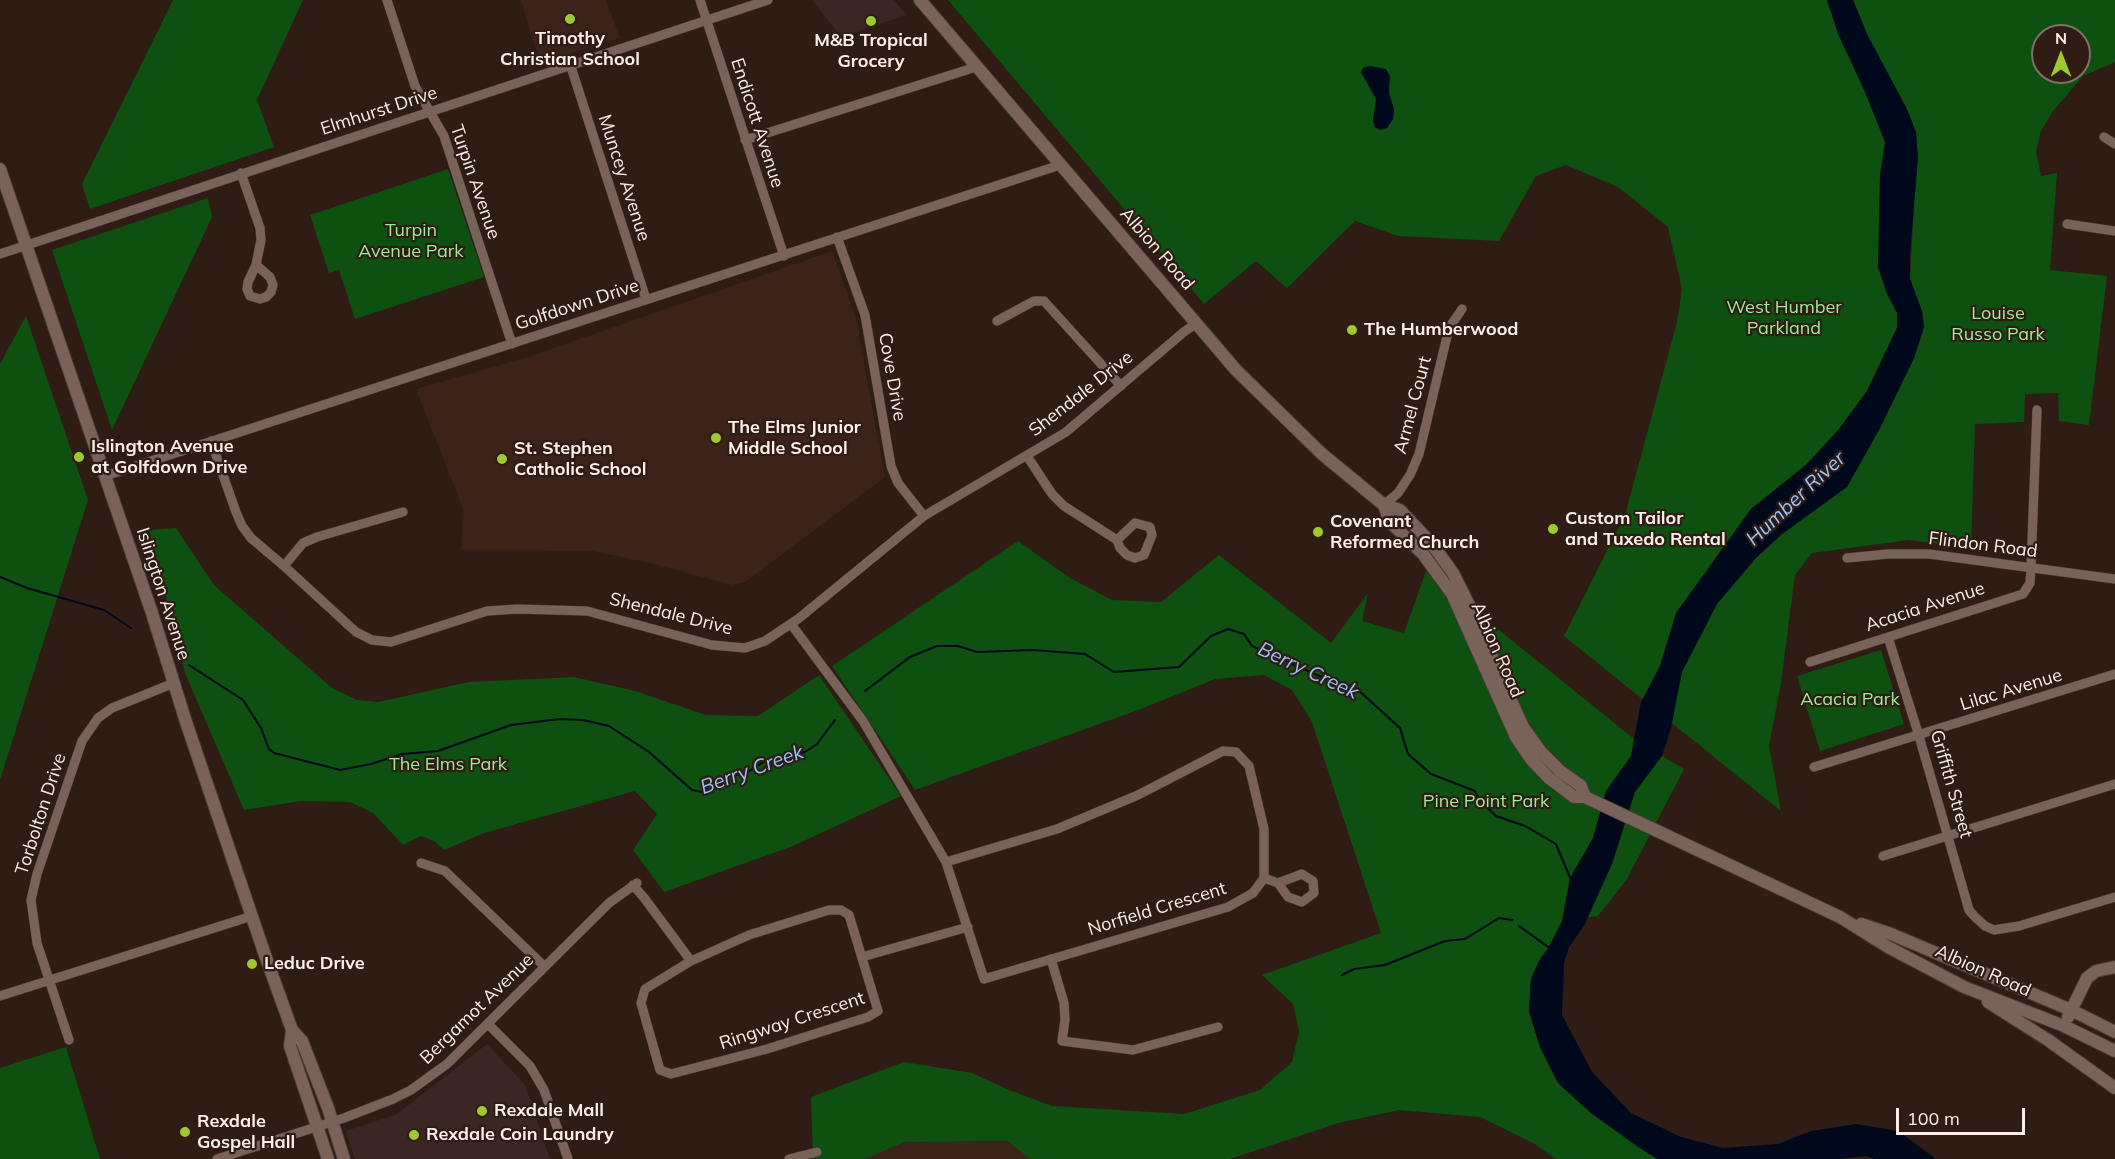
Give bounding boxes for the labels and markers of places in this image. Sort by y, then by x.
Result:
marker: Timothy Christian School [563,12,577,26]
marker: M&B Tropical Grocery [864,14,878,28]
place label: Timothy Christian School [500,28,640,70]
place label: M&B Tropical Grocery [814,30,928,72]
place label: The Humberwood [1364,319,1518,341]
marker: The Humberwood [1345,323,1359,337]
place label: The Elms Junior Middle School [728,417,861,460]
marker: The Elms Junior Middle School [709,431,723,445]
place label: Islington Avenue at Golfdown Drive [91,436,247,478]
place label: St. Stephen Catholic School [514,438,646,480]
marker: Islington Avenue at Golfdown Drive [72,450,86,464]
marker: St. Stephen Catholic School [495,452,509,466]
place label: Custom Tailor and Tuxedo Rental [1565,508,1726,550]
place label: Covenant Reformed Church [1330,511,1479,554]
marker: Custom Tailor and Tuxedo Rental [1546,522,1560,536]
marker: Covenant Reformed Church [1311,525,1325,539]
place label: Leduc Drive [264,953,365,975]
marker: Leduc Drive [245,957,259,971]
place label: Rexdale Mall [494,1100,604,1122]
marker: Rexdale Mall [475,1104,489,1118]
place label: Rexdale Gospel Hall [197,1111,295,1154]
place label: Rexdale Coin Laundry [426,1124,614,1146]
marker: Rexdale Gospel Hall [178,1125,192,1139]
marker: Rexdale Coin Laundry [407,1128,421,1142]

